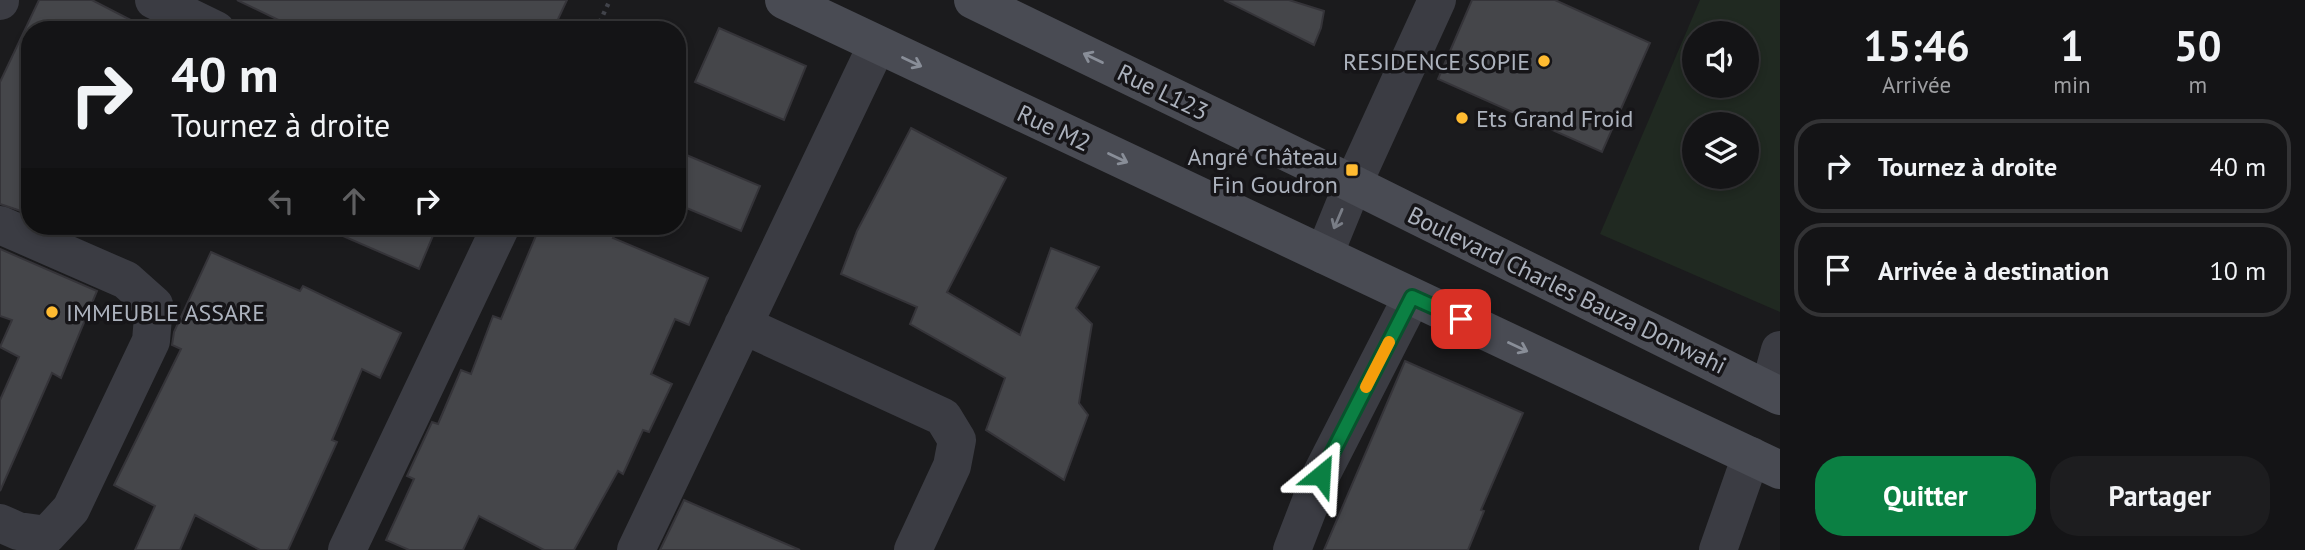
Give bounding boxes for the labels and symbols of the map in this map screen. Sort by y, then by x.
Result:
place label: RESIDENCE SOPIE [1343,46,1530,77]
one-way arrow [1083,51,1104,64]
marker: RESIDENCE SOPIE [1536,53,1552,69]
one-way arrow [901,55,922,69]
street label: Rue L123 [1113,57,1213,127]
street label: Rue M2 [1012,98,1096,158]
place label: Ets Grand Froid [1476,103,1634,134]
marker: Ets Grand Froid [1454,110,1470,126]
place label: Angré Château Fin Goudron [1188,141,1338,200]
one-way arrow [1107,152,1128,165]
marker: Angré Château Fin Goudron [1344,162,1360,178]
street label: Boulevard Charles Bauza Donwahi [1403,199,1731,381]
one-way arrow [1331,208,1344,230]
pin [1431,289,1491,349]
place label: IMMEUBLE ASSARE [66,297,265,328]
marker: IMMEUBLE ASSARE [44,304,60,320]
one-way arrow [1507,340,1528,354]
position arrow [1284,438,1358,512]

